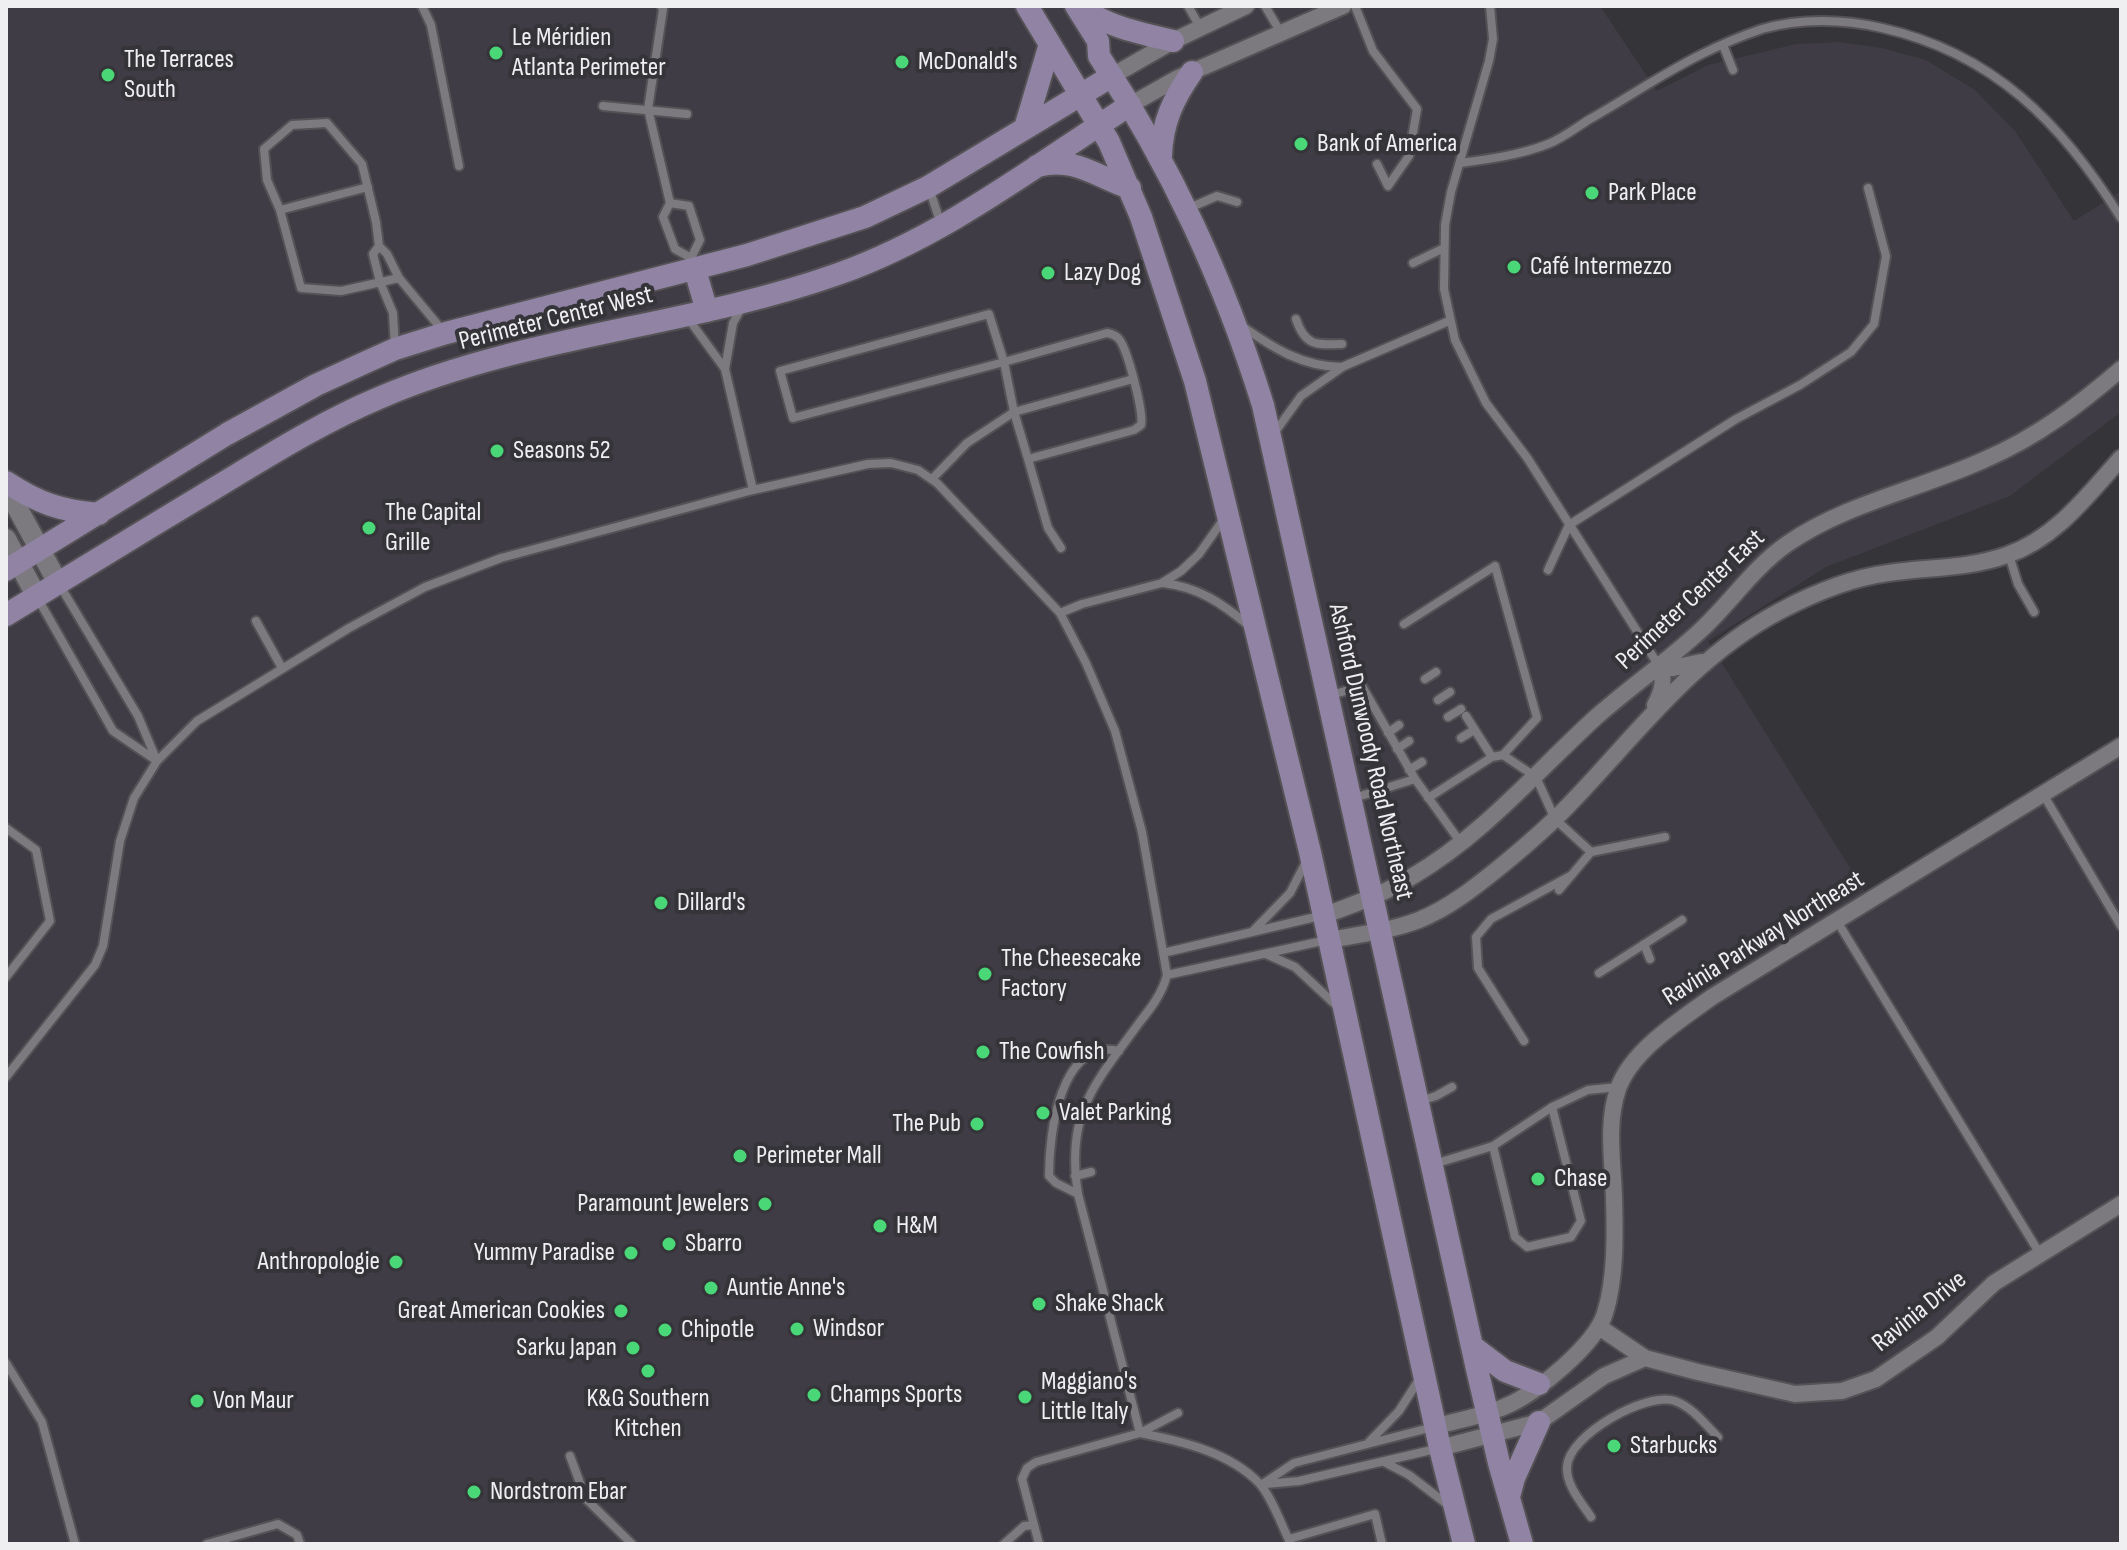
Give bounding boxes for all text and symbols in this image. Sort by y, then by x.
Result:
place label: Le Méridien Atlanta Perimeter [512,22,666,84]
place label: The Terraces South [124,44,234,106]
marker: Le Méridien Atlanta Perimeter [487,44,505,62]
place label: McDonald's [918,46,1018,78]
marker: McDonald's [893,53,911,71]
marker: The Terraces South [99,66,117,84]
place label: Bank of America [1317,128,1457,160]
marker: Bank of America [1292,135,1310,153]
place label: Park Place [1608,177,1697,209]
marker: Park Place [1583,184,1601,202]
place label: Café Intermezzo [1530,251,1672,283]
place label: Lazy Dog [1064,257,1141,289]
marker: Café Intermezzo [1505,258,1523,276]
marker: Lazy Dog [1039,264,1057,282]
street label: Perimeter Center West [456,280,656,358]
place label: Seasons 52 [513,435,610,467]
marker: Seasons 52 [488,442,506,460]
place label: The Capital Grille [385,497,481,558]
marker: The Capital Grille [360,519,378,537]
street label: Perimeter Center East [1610,523,1772,677]
street label: Ashford Dunwoody Road Northeast [1321,601,1419,903]
street label: Ravinia Parkway Northeast [1658,864,1870,1014]
place label: Dillard's [677,887,746,919]
marker: Dillard's [652,894,670,912]
place label: The Cheesecake Factory [1001,943,1142,1004]
marker: The Cheesecake Factory [976,965,994,983]
place label: The Cowfish [999,1036,1105,1068]
marker: The Cowfish [974,1043,992,1061]
place label: Valet Parking [1059,1097,1172,1129]
marker: Valet Parking [1034,1104,1052,1122]
place label: The Pub [892,1108,961,1140]
marker: The Pub [968,1115,986,1133]
place label: Perimeter Mall [756,1140,882,1172]
marker: Perimeter Mall [731,1147,749,1165]
place label: Chase [1554,1163,1608,1195]
marker: Chase [1529,1170,1547,1188]
place label: Paramount Jewelers [577,1188,749,1220]
marker: Paramount Jewelers [756,1195,774,1213]
place label: H&M [896,1210,938,1242]
marker: H&M [871,1217,889,1235]
place label: Sbarro [685,1228,742,1260]
marker: Sbarro [660,1235,678,1253]
place label: Yummy Paradise [474,1237,615,1269]
marker: Yummy Paradise [622,1244,640,1262]
place label: Anthropologie [257,1246,380,1278]
marker: Anthropologie [387,1253,405,1271]
street label: Ravinia Drive [1867,1265,1973,1359]
place label: Auntie Anne's [727,1272,845,1304]
marker: Auntie Anne's [702,1279,720,1297]
place label: Shake Shack [1055,1288,1164,1320]
place label: Great American Cookies [397,1295,605,1327]
marker: Shake Shack [1030,1295,1048,1313]
marker: Great American Cookies [612,1302,630,1320]
place label: Windsor [813,1313,884,1345]
place label: Chipotle [681,1314,754,1346]
marker: Windsor [788,1320,806,1338]
marker: Chipotle [656,1321,674,1339]
place label: Sarku Japan [516,1332,617,1364]
marker: Sarku Japan [624,1339,642,1357]
marker: K&G Southern Kitchen [639,1362,657,1380]
place label: Maggiano's Little Italy [1041,1366,1137,1428]
place label: Champs Sports [830,1379,962,1411]
place label: K&G Southern Kitchen [586,1383,710,1444]
place label: Von Maur [213,1385,294,1417]
marker: Champs Sports [805,1386,823,1404]
marker: Maggiano's Little Italy [1016,1388,1034,1406]
marker: Von Maur [188,1392,206,1410]
place label: Starbucks [1630,1430,1717,1462]
marker: Starbucks [1605,1437,1623,1455]
place label: Nordstrom Ebar [490,1476,627,1508]
marker: Nordstrom Ebar [465,1483,483,1501]

